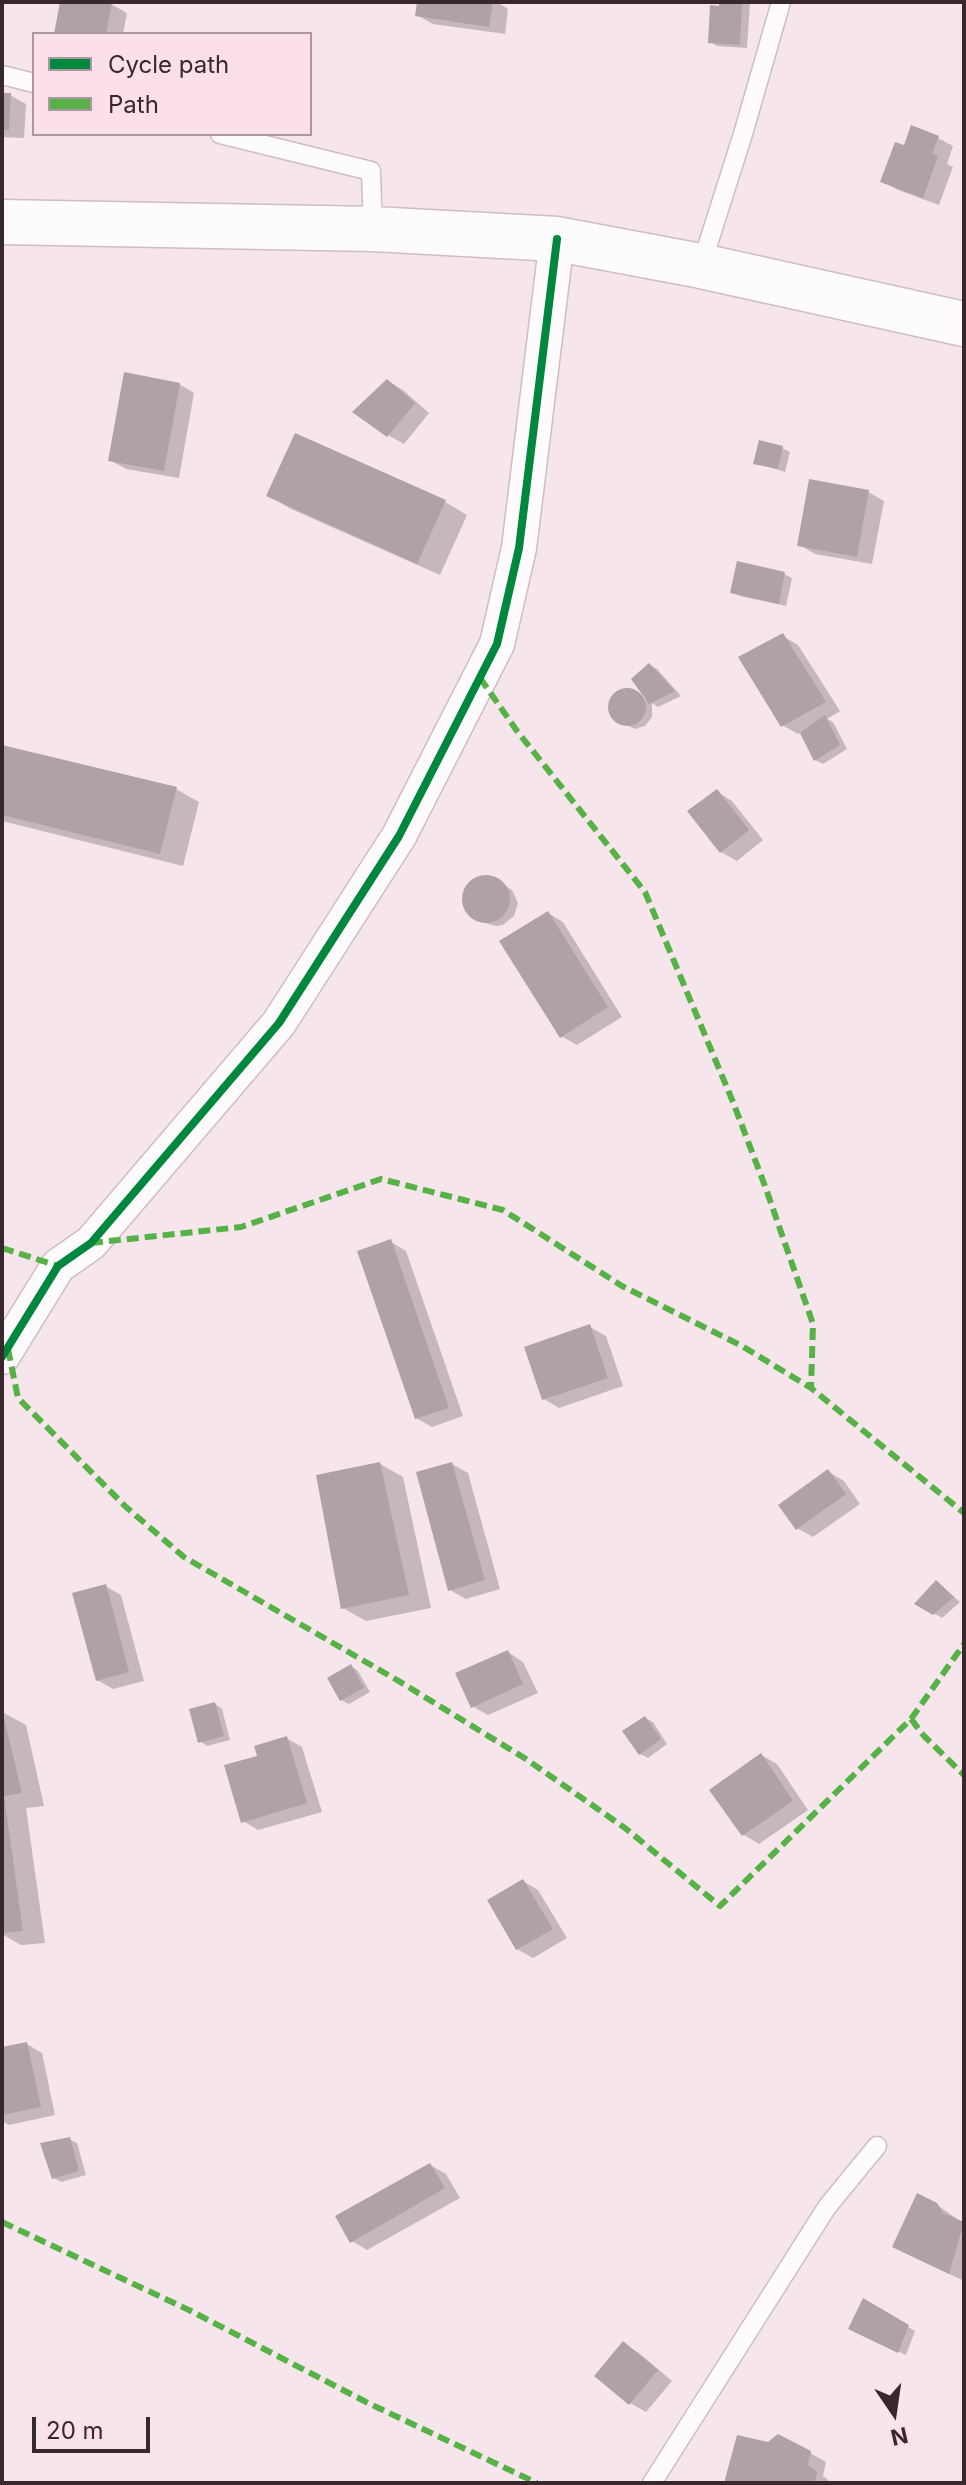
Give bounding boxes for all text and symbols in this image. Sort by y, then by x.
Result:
legend [32,32,312,136]
text: Cycle path [108,50,229,79]
text: Path [108,90,159,119]
north arrow [854,2373,934,2453]
scale bar [36,2401,154,2451]
text: 20 m [46,2416,104,2445]
text: N [888,2422,910,2451]

